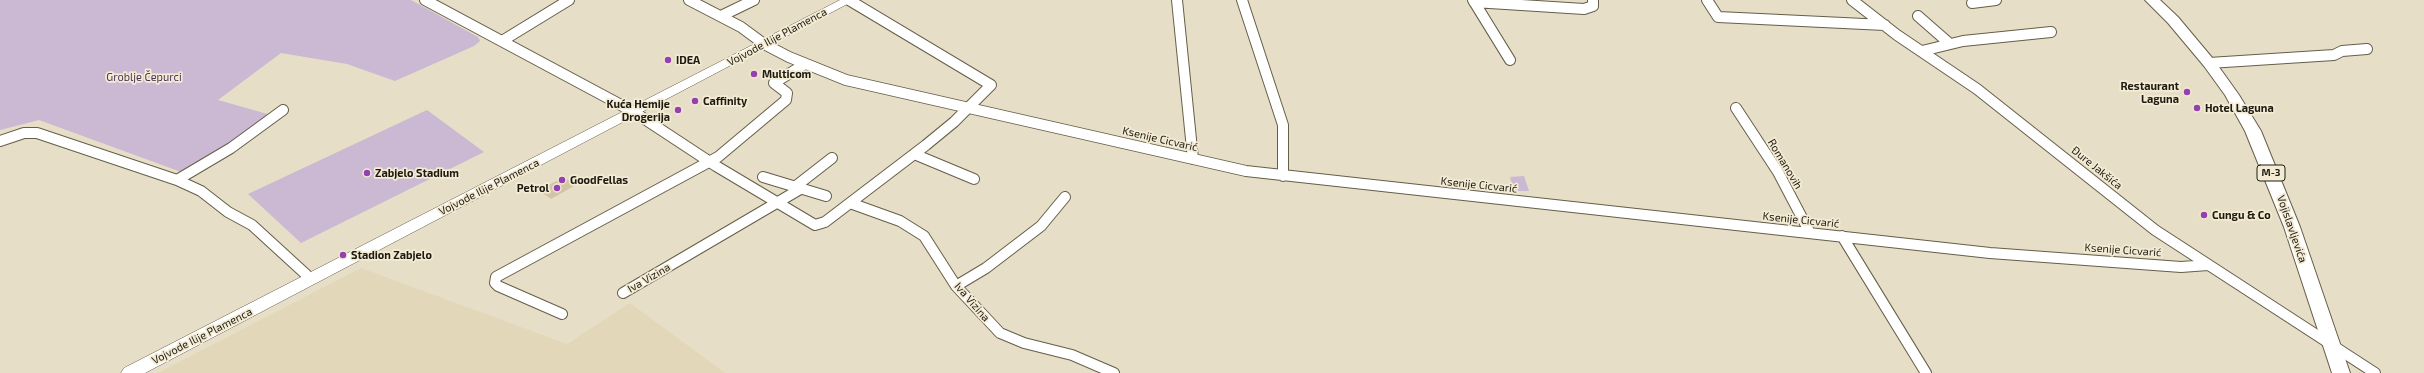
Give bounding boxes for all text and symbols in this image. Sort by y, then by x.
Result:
street label: Vojvode Ilije Plamenca [725,5,829,69]
place label: IDEA [676,53,700,67]
marker: IDEA [663,55,673,65]
place label: Multicom [762,67,811,81]
marker: Multicom [749,69,759,79]
park label: Groblje Čepurci [106,70,182,84]
place label: Restaurant Laguna [2121,79,2179,105]
marker: Restaurant Laguna [2182,87,2192,97]
place label: Caffinity [703,94,747,108]
marker: Caffinity [690,96,700,106]
place label: Kuća Hemije Drogerija [607,97,670,123]
place label: Hotel Laguna [2205,101,2274,115]
marker: Hotel Laguna [2192,103,2202,113]
marker: Kuća Hemije Drogerija [673,105,683,115]
street label: Ksenije Cicvarić [1121,124,1199,154]
street label: Romanovih [1765,137,1805,191]
street label: Đure Jakšića [2069,144,2125,192]
street label: Vojvode Ilije Plamenca [437,156,541,218]
road number: M-3 [2257,165,2285,181]
place label: Zabjelo Stadium [375,166,459,180]
marker: Zabjelo Stadium [362,168,372,178]
place label: GoodFellas [570,173,628,187]
street label: Ksenije Cicvarić [1440,174,1518,196]
marker: GoodFellas [557,175,567,185]
place label: Petrol [517,181,549,195]
marker: Petrol [552,183,562,193]
street label: Vojislavljevića [2274,193,2310,265]
place label: Cungu & Co [2212,208,2271,222]
street label: Ksenije Cicvarić [1762,209,1840,231]
marker: Cungu & Co [2199,210,2209,220]
street label: Ksenije Cicvarić [2084,241,2162,259]
place label: Stadion Zabjelo [351,248,432,262]
marker: Stadion Zabjelo [338,250,348,260]
street label: Iva Vizina [625,260,673,296]
street label: Iva Vizina [951,280,993,324]
street label: Vojvode Ilije Plamenca [150,305,254,367]

